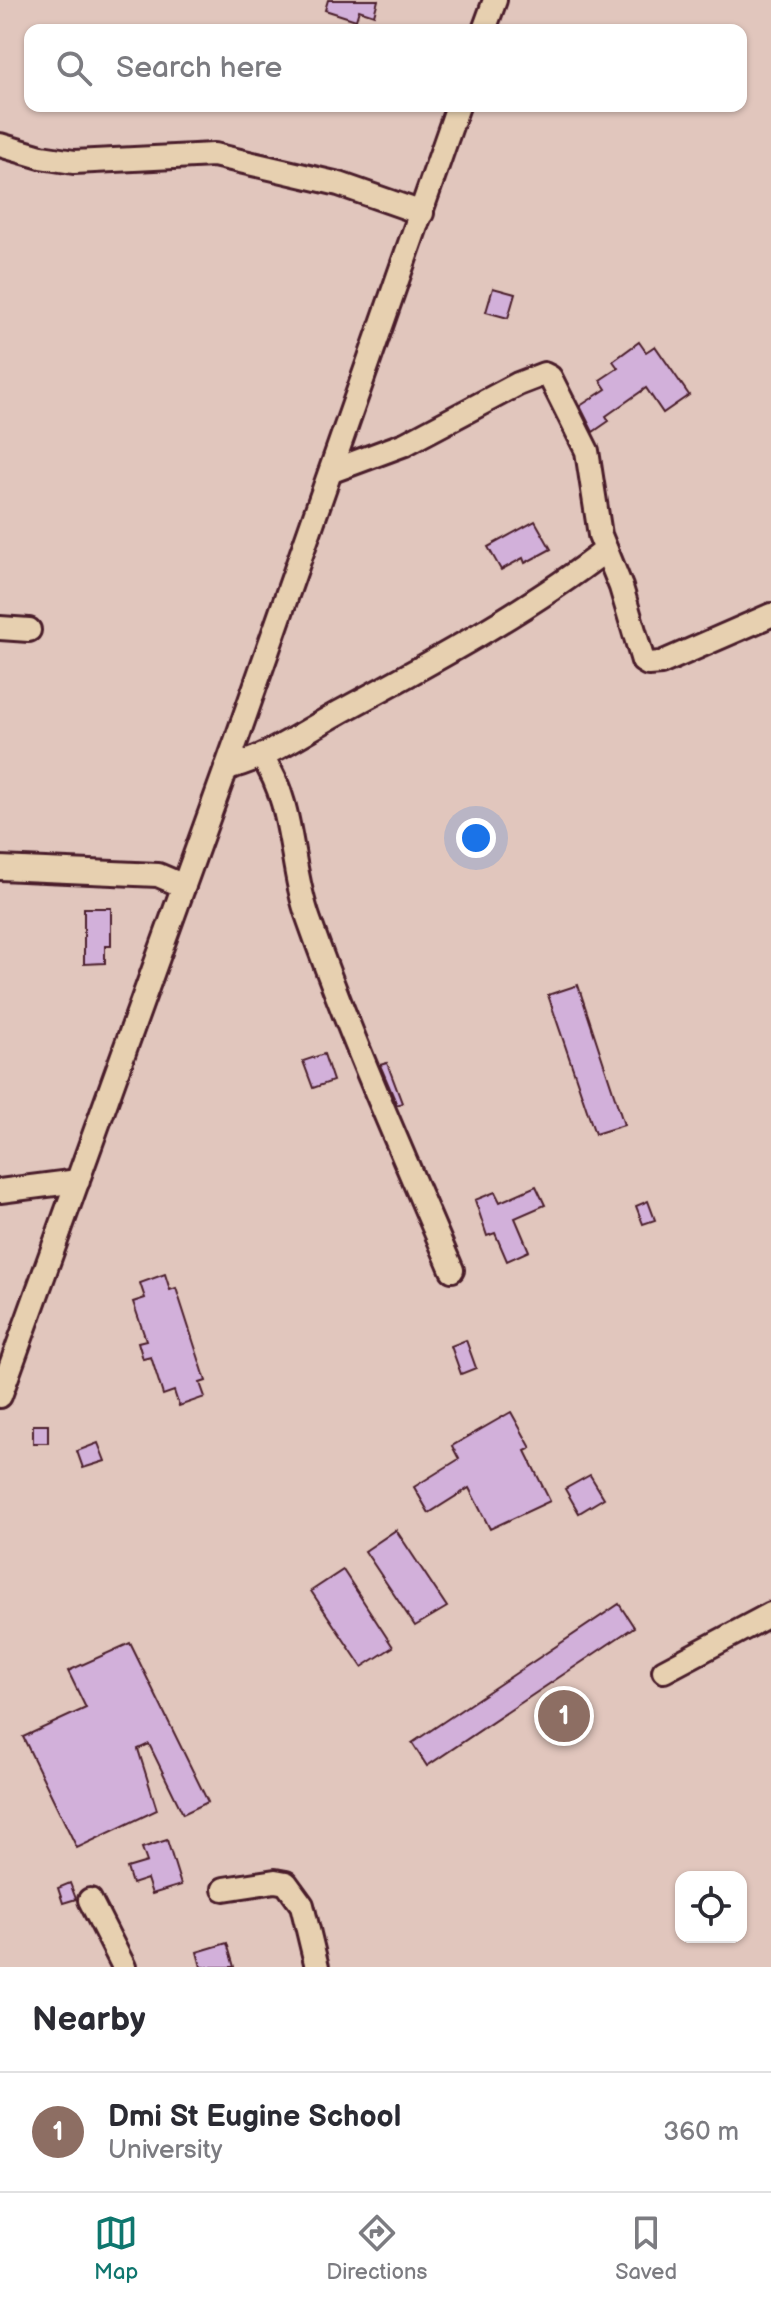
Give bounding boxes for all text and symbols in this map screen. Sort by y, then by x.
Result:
search box [24,24,747,112]
icon: search [52,46,96,90]
text: Search here [116,50,282,86]
your location [456,818,496,858]
pin: 1 [538,1686,590,1746]
map controls [675,1871,747,1943]
button: locate [675,1871,747,1943]
text: Nearby [32,1999,146,2040]
text: Dmi St Eugine School [108,2099,401,2135]
text: 1 [53,2117,63,2148]
text: 360 m [663,2117,739,2148]
text: University [108,2135,223,2166]
tab: Map [94,2211,138,2286]
tab: Directions [326,2211,427,2286]
tab: Saved [615,2211,677,2286]

